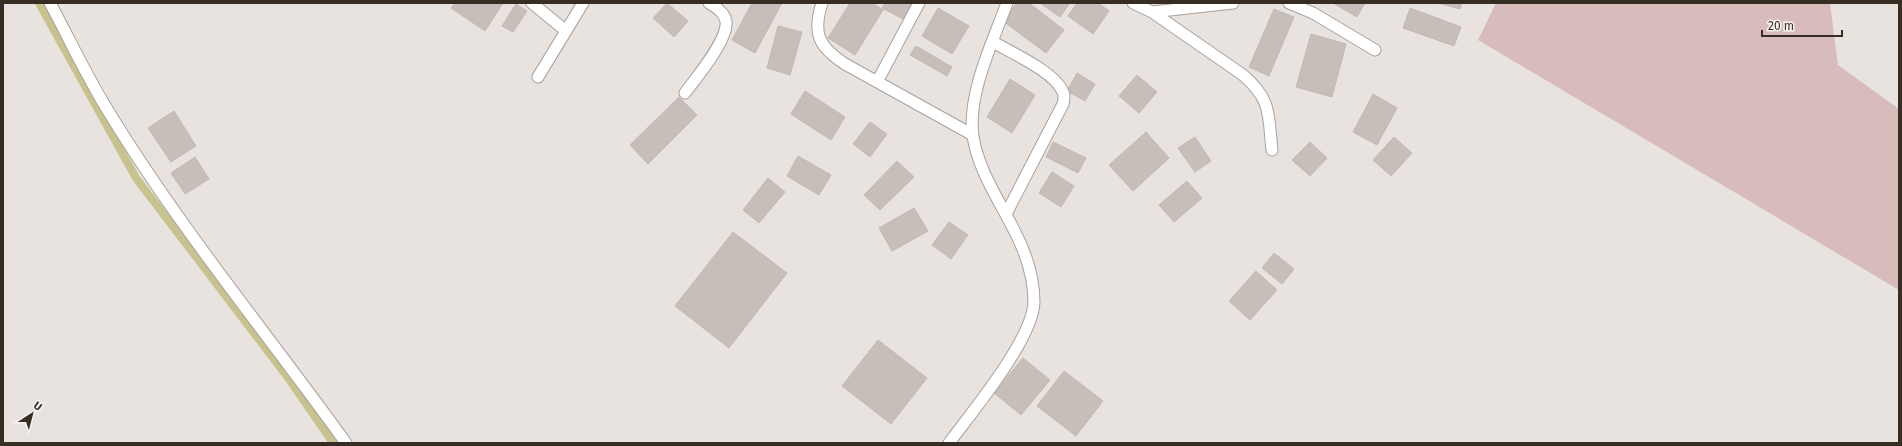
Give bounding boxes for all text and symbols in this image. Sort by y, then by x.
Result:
scale bar [1762,12,1842,38]
text: 20 m [1768,19,1794,33]
north arrow [12,394,52,434]
text: U [31,399,44,414]

